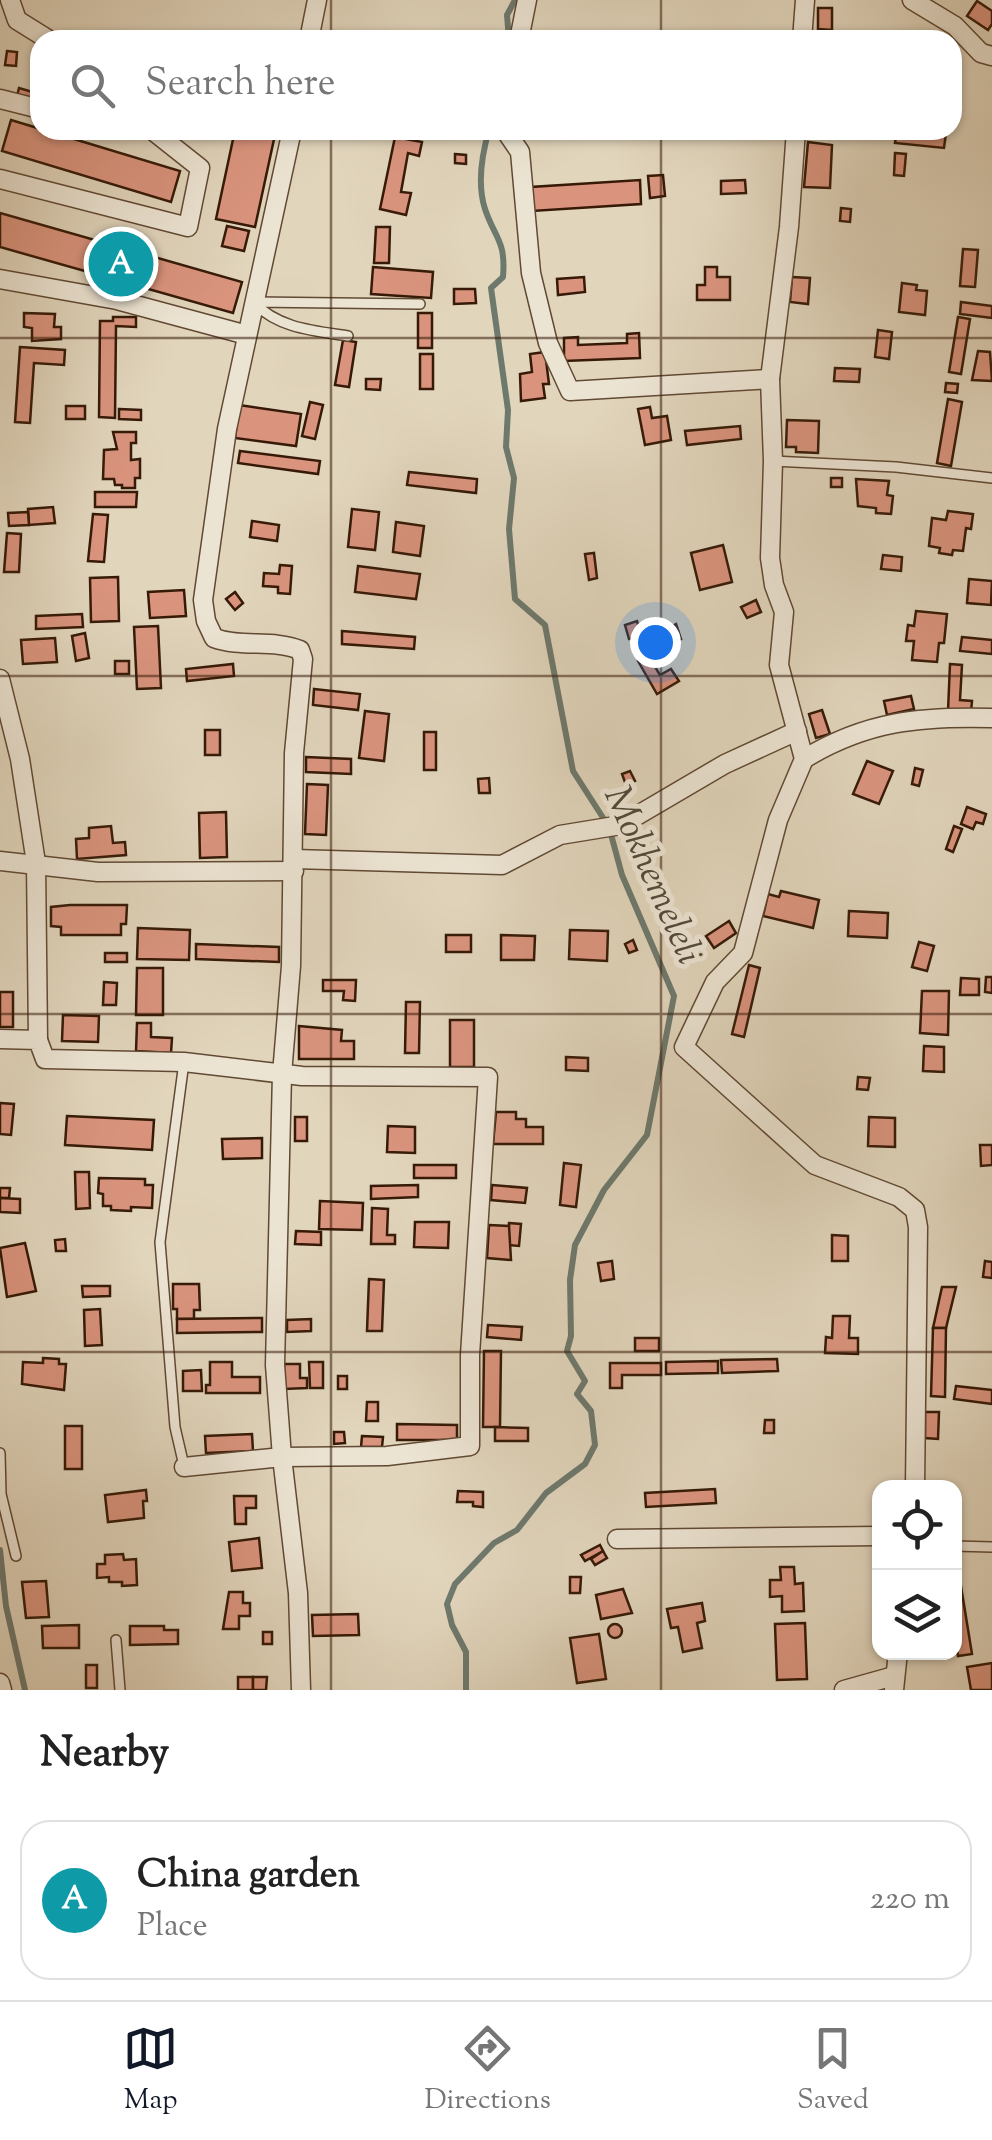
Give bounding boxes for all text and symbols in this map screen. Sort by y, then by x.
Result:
search box [30,30,962,140]
icon: search [65,58,120,113]
text: Search here [145,58,336,112]
pin: A [88,226,154,302]
your location [630,617,681,668]
water label: Mokhemeleli [588,778,714,974]
map controls [872,1480,962,1660]
button: locate [872,1480,962,1570]
button: layers [872,1570,962,1660]
text: Nearby [40,1725,169,1785]
text: China garden [137,1850,360,1904]
text: A [62,1877,87,1923]
text: 220 m [870,1877,950,1923]
text: Place [137,1904,208,1950]
tab: Map [123,2021,178,2121]
tab: Directions [424,2021,551,2121]
tab: Saved [797,2021,869,2121]

